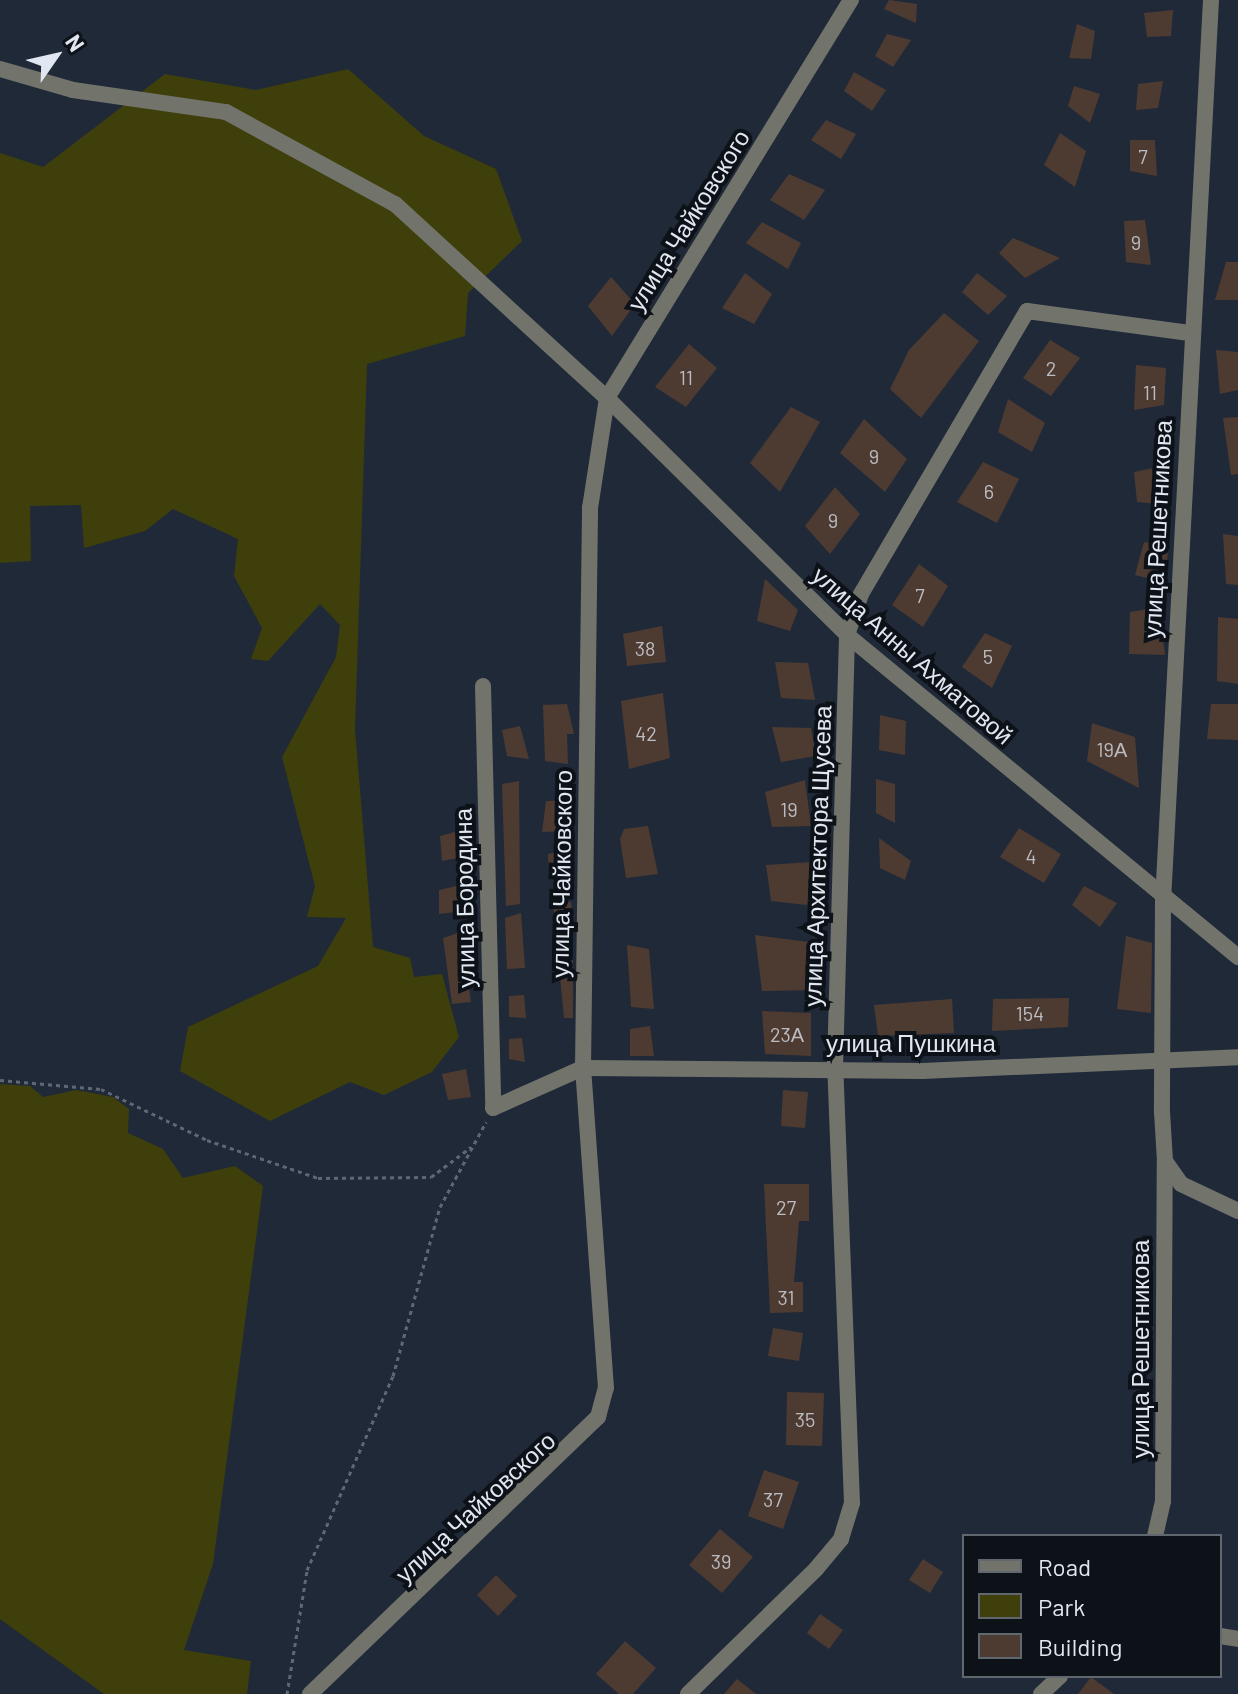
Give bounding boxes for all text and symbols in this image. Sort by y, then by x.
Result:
north arrow [16,16,96,96]
text: N [61,29,91,56]
street label: улица Чайковского [621,124,755,316]
house number: 7 [1138,144,1148,168]
house number: 9 [1131,230,1141,254]
house number: 2 [1046,356,1056,380]
house number: 11 [679,365,693,389]
house number: 11 [1143,380,1157,404]
street label: улица Решетникова [1137,419,1177,639]
house number: 9 [869,444,879,468]
house number: 6 [984,479,994,503]
house number: 9 [828,508,838,532]
street label: улица Анны Ахматовой [807,560,1019,750]
house number: 7 [915,583,925,607]
house number: 38 [635,636,655,660]
house number: 5 [983,644,993,668]
street label: улица Архитектора Щусева [797,705,837,1007]
house number: 42 [635,721,657,745]
house number: 19А [1097,737,1127,761]
street label: улица Чайковского [545,770,577,978]
house number: 19 [780,797,798,821]
street label: улица Бородина [448,808,480,988]
house number: 4 [1025,844,1037,868]
house number: 154 [1016,1001,1044,1025]
house number: 23А [770,1022,804,1046]
street label: улица Пушкина [826,1029,996,1057]
house number: 27 [776,1195,796,1219]
street label: улица Решетникова [1126,1240,1154,1458]
house number: 31 [777,1285,795,1309]
house number: 35 [795,1407,815,1431]
street label: улица Чайковского [389,1426,561,1588]
house number: 37 [763,1487,783,1511]
legend [962,1534,1222,1678]
house number: 39 [711,1549,731,1573]
text: Road [1038,1552,1091,1581]
text: Park [1038,1592,1085,1621]
text: Building [1038,1632,1122,1661]

